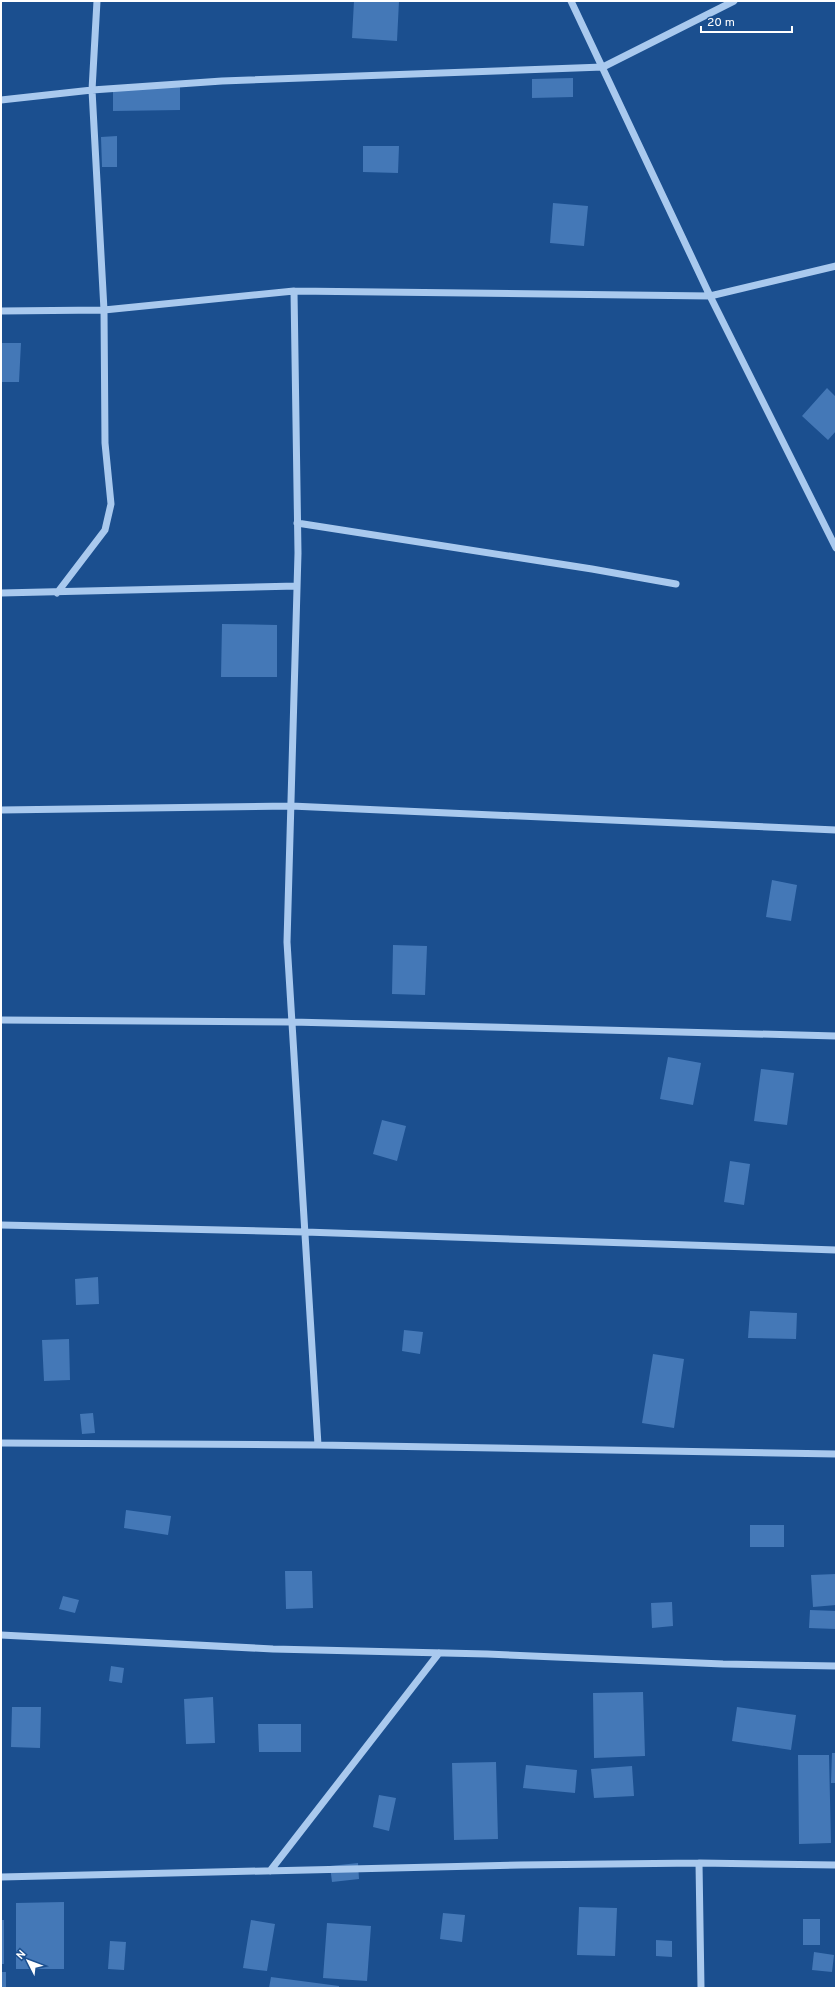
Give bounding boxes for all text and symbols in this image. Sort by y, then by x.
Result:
scale bar [701,8,792,34]
text: 20 m [707,15,735,31]
north arrow [8,1941,48,1981]
text: N [13,1947,29,1963]

